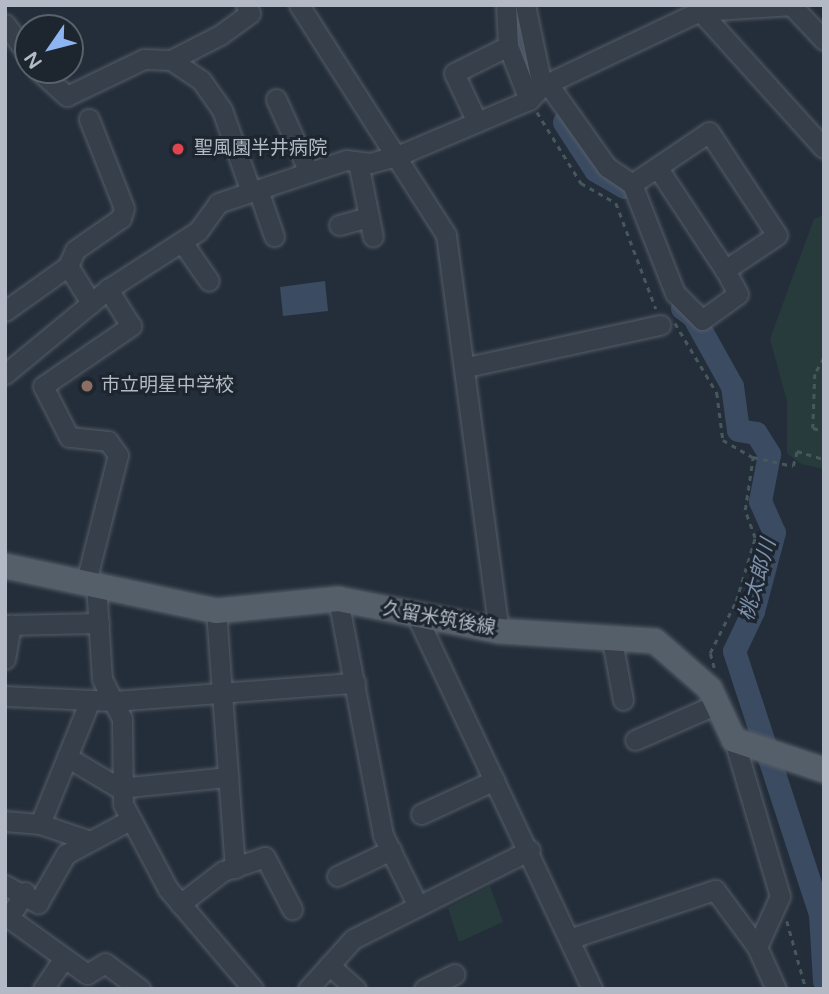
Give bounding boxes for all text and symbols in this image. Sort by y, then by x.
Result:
north arrow [14,14,84,84]
text: N [20,47,47,72]
place label: 聖風園半井病院 [194,138,327,160]
marker: 聖風園半井病院 [168,139,188,159]
place label: 市立明星中学校 [101,375,234,397]
marker: 市立明星中学校 [79,378,95,394]
water label: 桃太郎川 [734,536,782,624]
street label: 久留米筑後線 [381,598,497,640]

